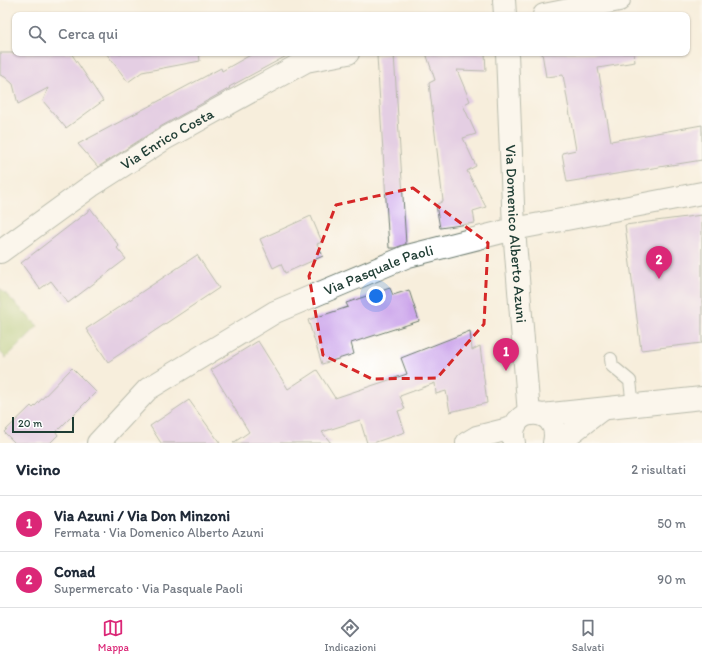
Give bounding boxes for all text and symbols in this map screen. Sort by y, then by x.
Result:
search box [12,12,690,56]
icon: search [26,23,48,45]
text: Cerca qui [58,25,118,43]
street label: Via Enrico Costa [117,104,217,174]
street label: Via Domenico Alberto Azuni [502,144,531,324]
street label: Via Pasquale Paoli [321,241,435,299]
pin: 2 [646,246,672,279]
your location [366,286,386,306]
pin: 1 [493,338,519,371]
scale bar [12,415,74,434]
text: 20 m [18,417,42,430]
text: Vicino [16,459,60,479]
text: 2 risultati [631,462,686,477]
text: Via Azuni / Via Don Minzoni [54,507,230,525]
text: 1 [26,516,32,531]
text: 50 m [657,516,686,531]
text: Fermata · Via Domenico Alberto Azuni [54,525,264,540]
text: Conad [54,563,95,581]
text: 2 [26,572,32,587]
text: 90 m [657,572,686,587]
text: Supermercato · Via Pasquale Paoli [54,581,243,596]
tab: Mappa [98,617,129,654]
tab: Indicazioni [324,617,376,654]
tab: Salvati [572,617,604,654]

